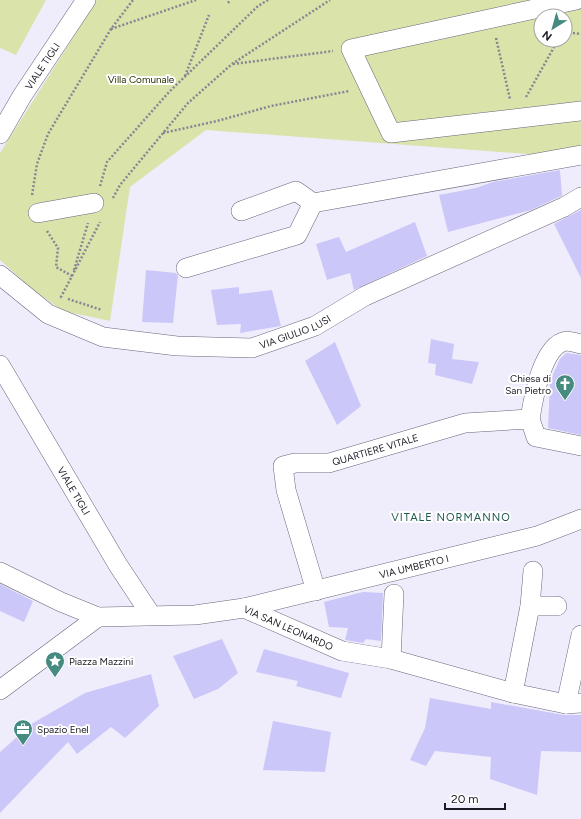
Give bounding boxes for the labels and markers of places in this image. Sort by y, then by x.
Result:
place label: Chiesa di San Pietro [505,372,551,397]
church icon: Chiesa di San Pietro [554,373,576,401]
place icon: Piazza Mazzini [44,650,66,678]
place label: Piazza Mazzini [69,655,133,668]
office icon: Spazio Enel [12,718,34,746]
place label: Spazio Enel [37,723,89,736]

